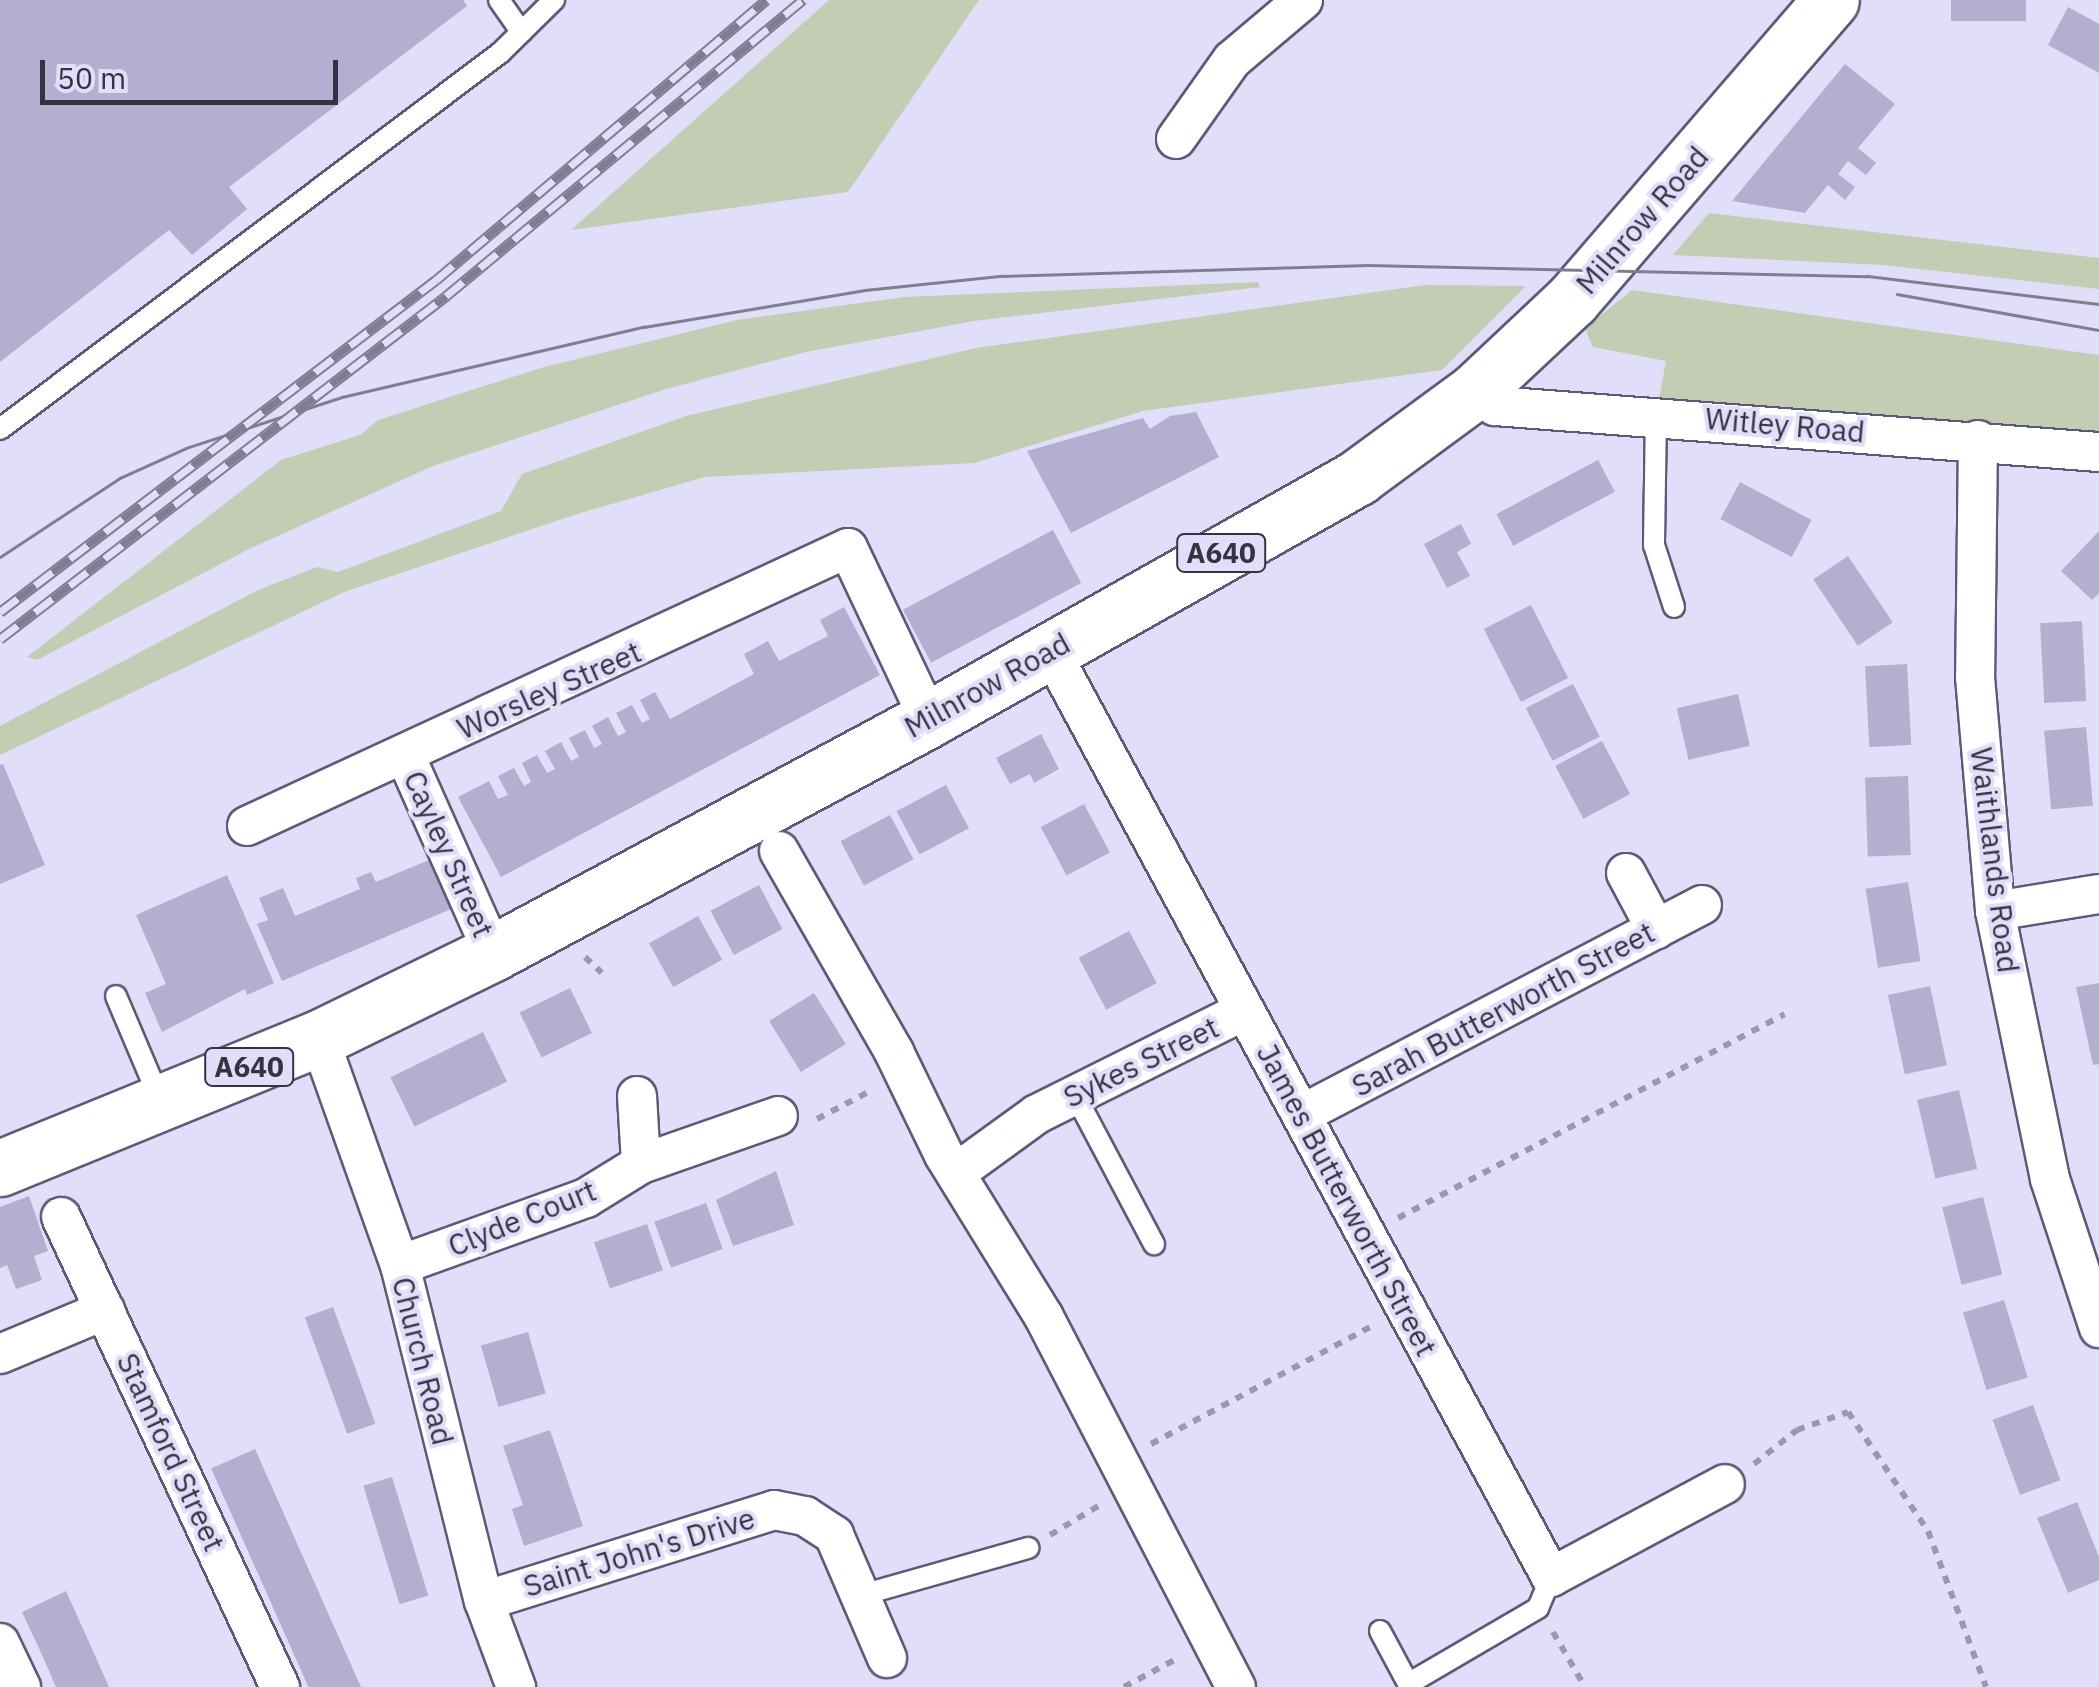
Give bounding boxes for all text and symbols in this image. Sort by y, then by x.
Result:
scale bar [45,40,342,102]
text: 50 m [57,58,126,97]
street label: Milnrow Road [1568,139,1716,301]
street label: Witley Road [1704,400,1866,450]
road number: A640 [1176,530,1266,576]
street label: Milnrow Road [898,625,1076,745]
street label: Worsley Street [451,633,647,747]
street label: Waithlands Road [1963,745,2027,975]
street label: Cayley Street [396,765,502,943]
street label: Sarah Butterworth Street [1346,914,1660,1104]
street label: Sykes Street [1058,1009,1224,1115]
street label: James Butterworth Street [1249,1038,1445,1362]
road number: A640 [204,1044,294,1090]
street label: Clyde Court [443,1172,601,1264]
street label: Church Road [385,1273,461,1449]
street label: Stamford Street [109,1347,233,1557]
street label: Saint John's Drive [519,1500,759,1604]

